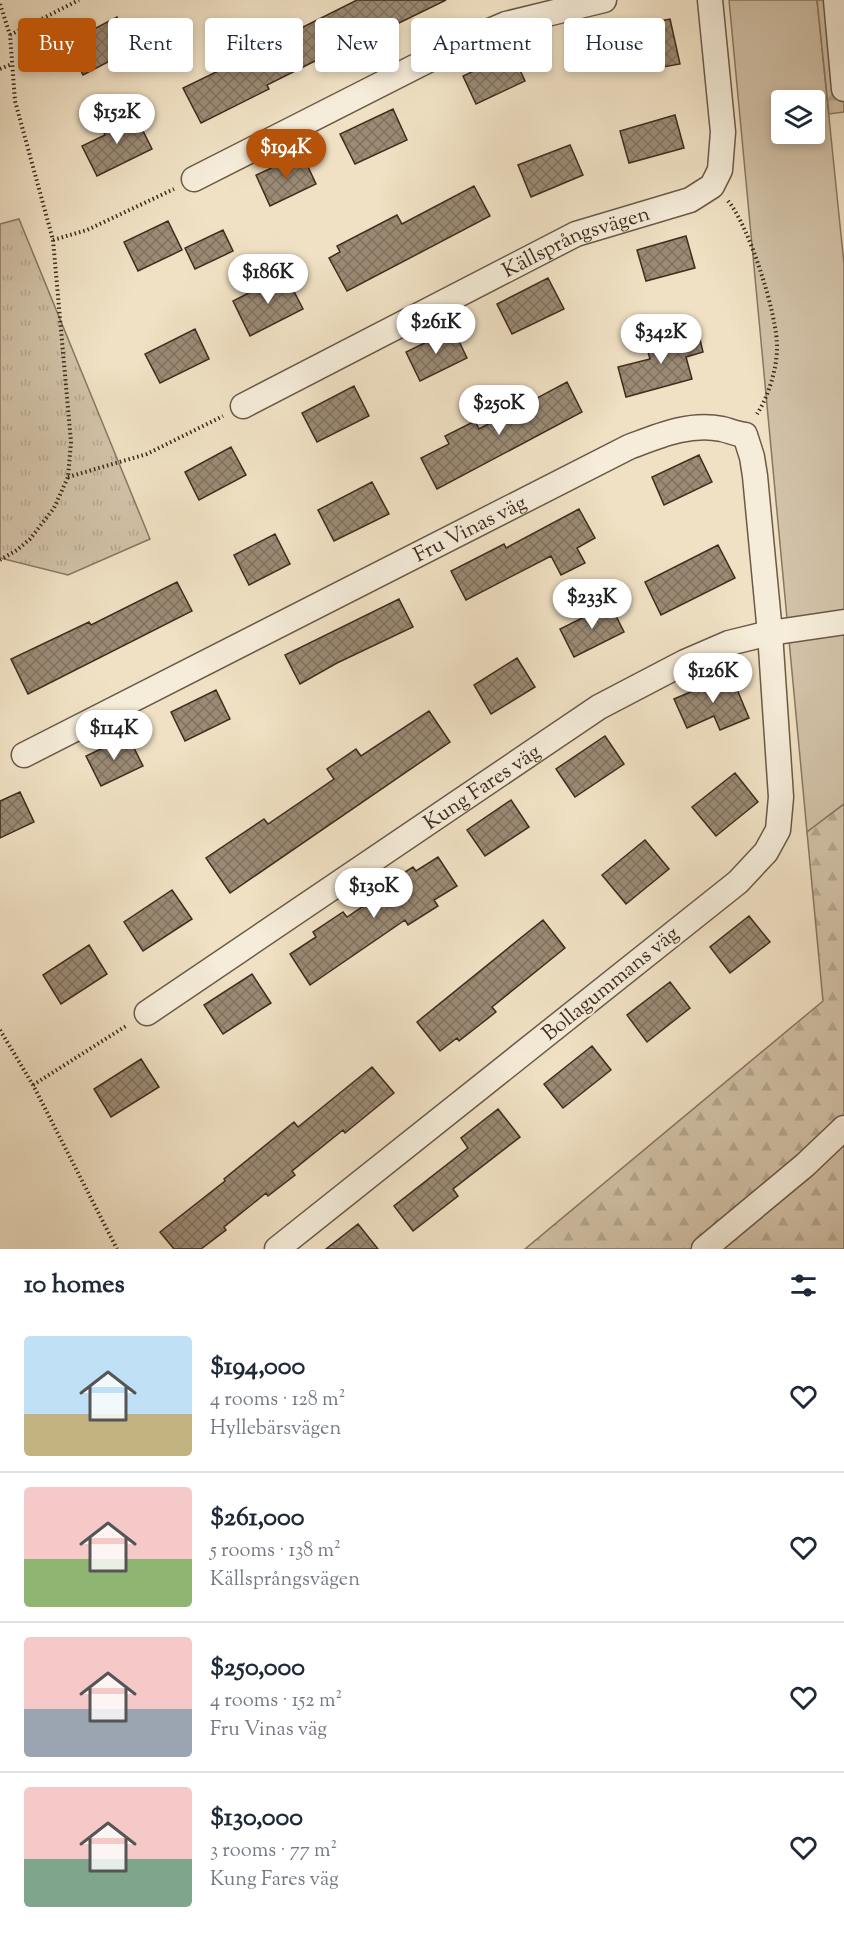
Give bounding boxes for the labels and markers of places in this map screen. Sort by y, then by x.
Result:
pin: $152K [75,94,159,145]
pin: $194K [244,129,328,180]
pin: $186K [226,254,310,305]
pin: $261K [394,304,478,355]
pin: $342K [619,314,703,365]
pin: $250K [457,385,541,436]
pin: $233K [550,579,634,630]
pin: $126K [671,653,755,704]
pin: $114K [72,710,156,761]
pin: $130K [332,868,416,919]

